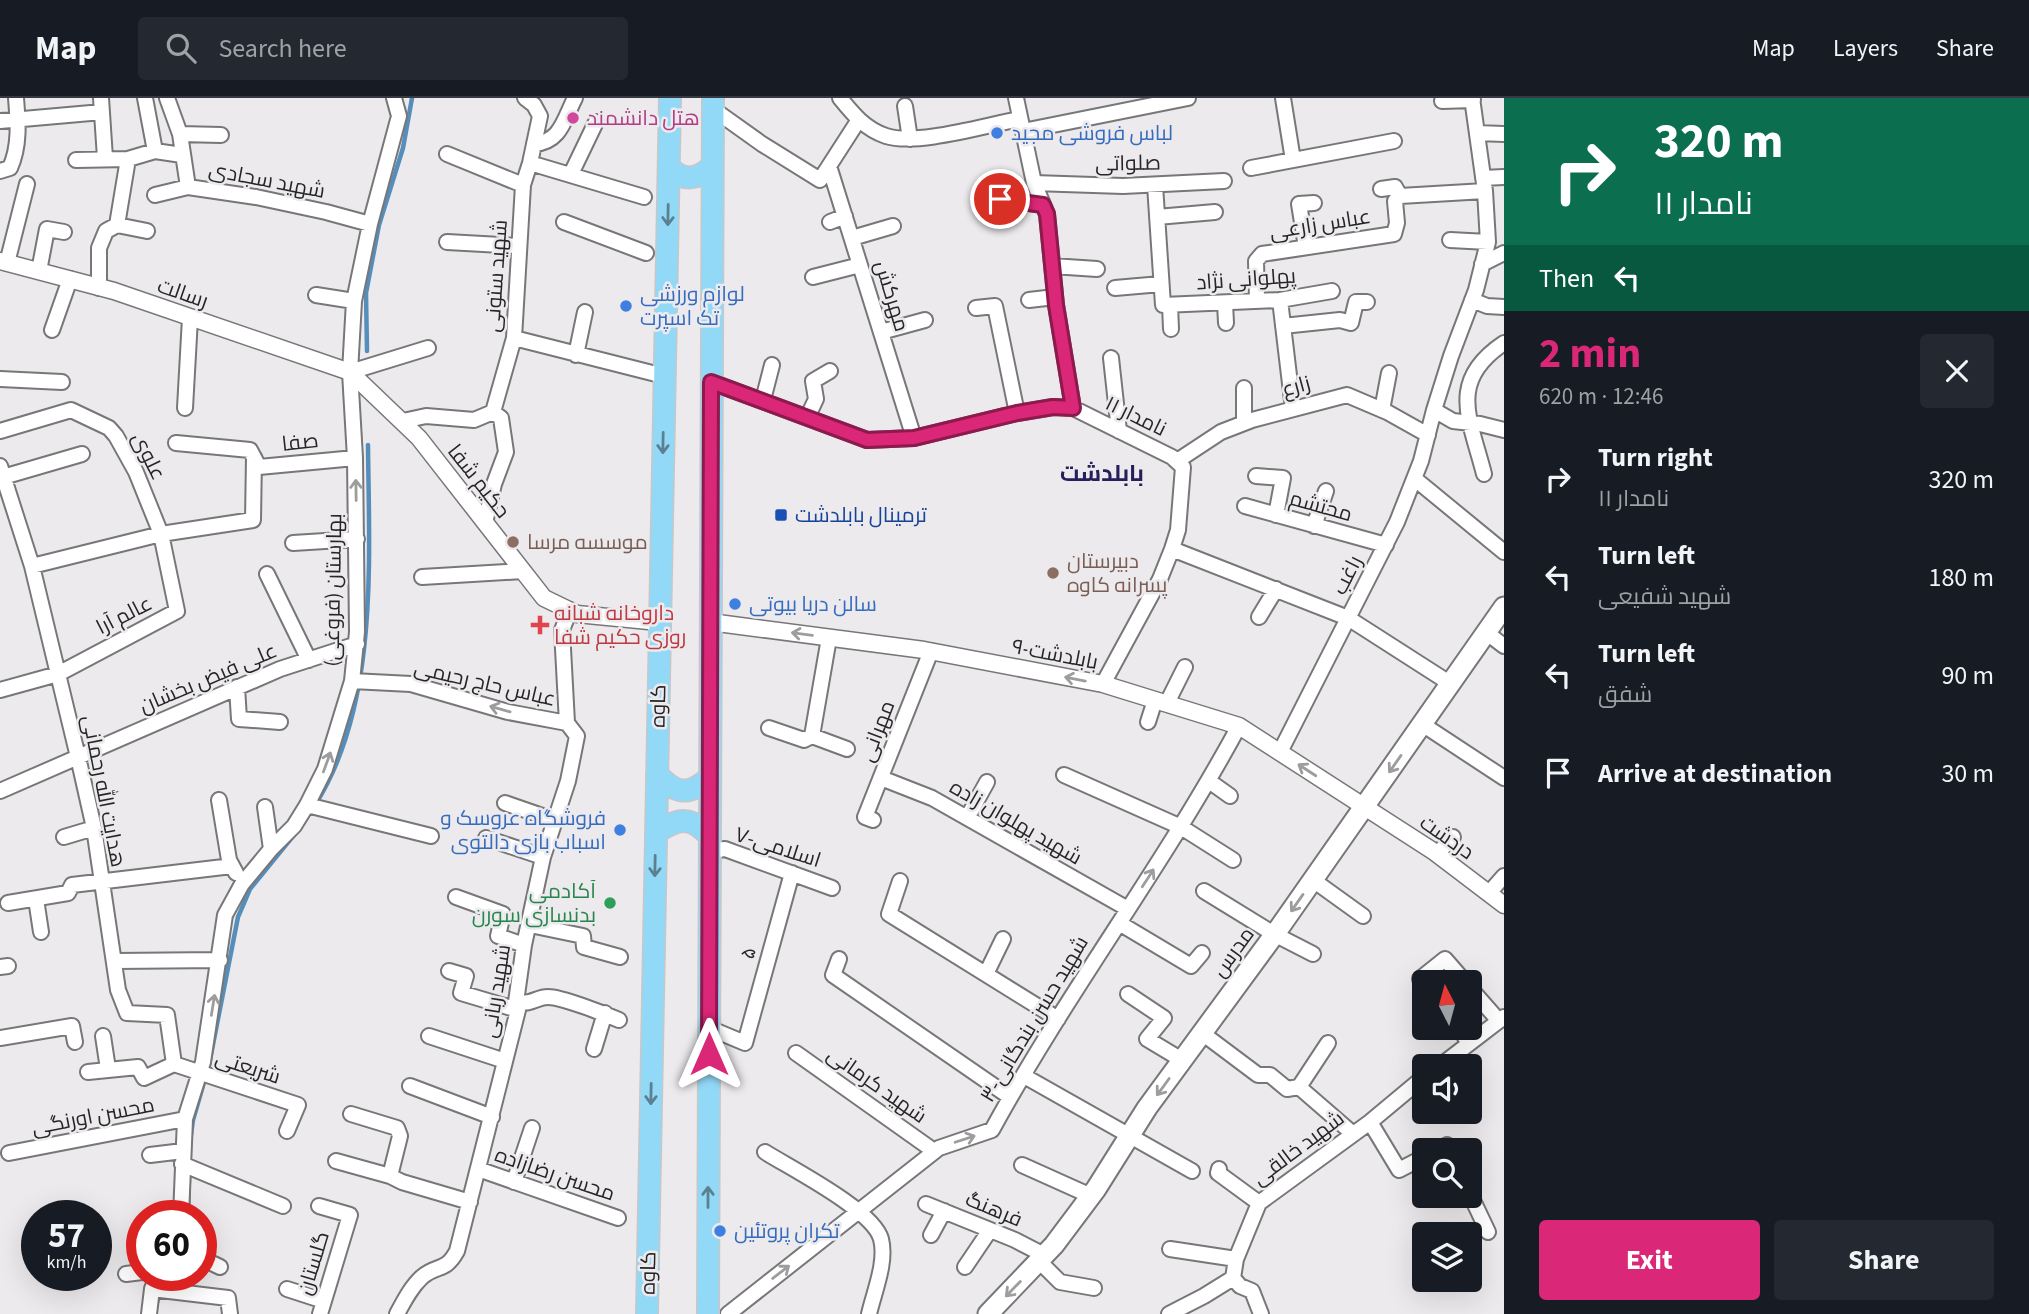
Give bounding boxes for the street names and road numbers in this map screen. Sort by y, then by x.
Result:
street label: صلواتی [1095,147,1161,179]
street label: شهید سجادی [206,154,328,206]
street label: عباس زارعی [1267,201,1373,247]
street label: شهید ستونی [477,219,515,333]
street label: مهرکش [867,257,917,335]
street label: پهلوانی نژاد [1195,261,1297,297]
street label: رسالت [154,270,212,316]
street label: زارع [1278,368,1314,404]
street label: ۱۱ نامدار [1100,388,1172,444]
street label: صفا [280,425,320,459]
street label: علوی [125,427,173,485]
street label: حکیم شفا [440,438,518,524]
street label: محتشم [1286,483,1356,529]
street label: بهارستان (فروغی) [317,513,349,667]
street label: راغب [1324,550,1370,600]
street label: عالم آرا [91,588,157,642]
street label: ۹-بابلدشت [1009,631,1101,677]
street label: علی فیض بخشان [134,635,282,721]
street label: عباس حاج رحیمی [411,652,559,714]
street label: کاوه [643,684,673,728]
street label: مهرانی [852,696,902,766]
street label: هدایت الله رحمانی [75,712,133,870]
street label: شهید پهلوان زاده [944,772,1088,872]
street label: دردشت [1414,807,1480,867]
street label: ۷-اسلامی [731,819,825,875]
street label: مدرس [1205,921,1261,983]
street label: ۳-شهید حسن بندگانی [972,930,1096,1108]
street label: شهید ربانی [474,942,518,1040]
street label: ۵ [732,944,764,962]
street label: شهید کرمانی [821,1039,933,1131]
street label: شریعتی [211,1042,285,1092]
street label: محسن اورنگی [29,1089,157,1143]
street label: شهید خالقی [1246,1103,1350,1193]
street label: محسن رضازاده [491,1139,619,1209]
street label: فرهنگ [961,1184,1027,1234]
street label: گلستان [289,1228,337,1298]
street label: کاوه [633,1251,663,1295]

